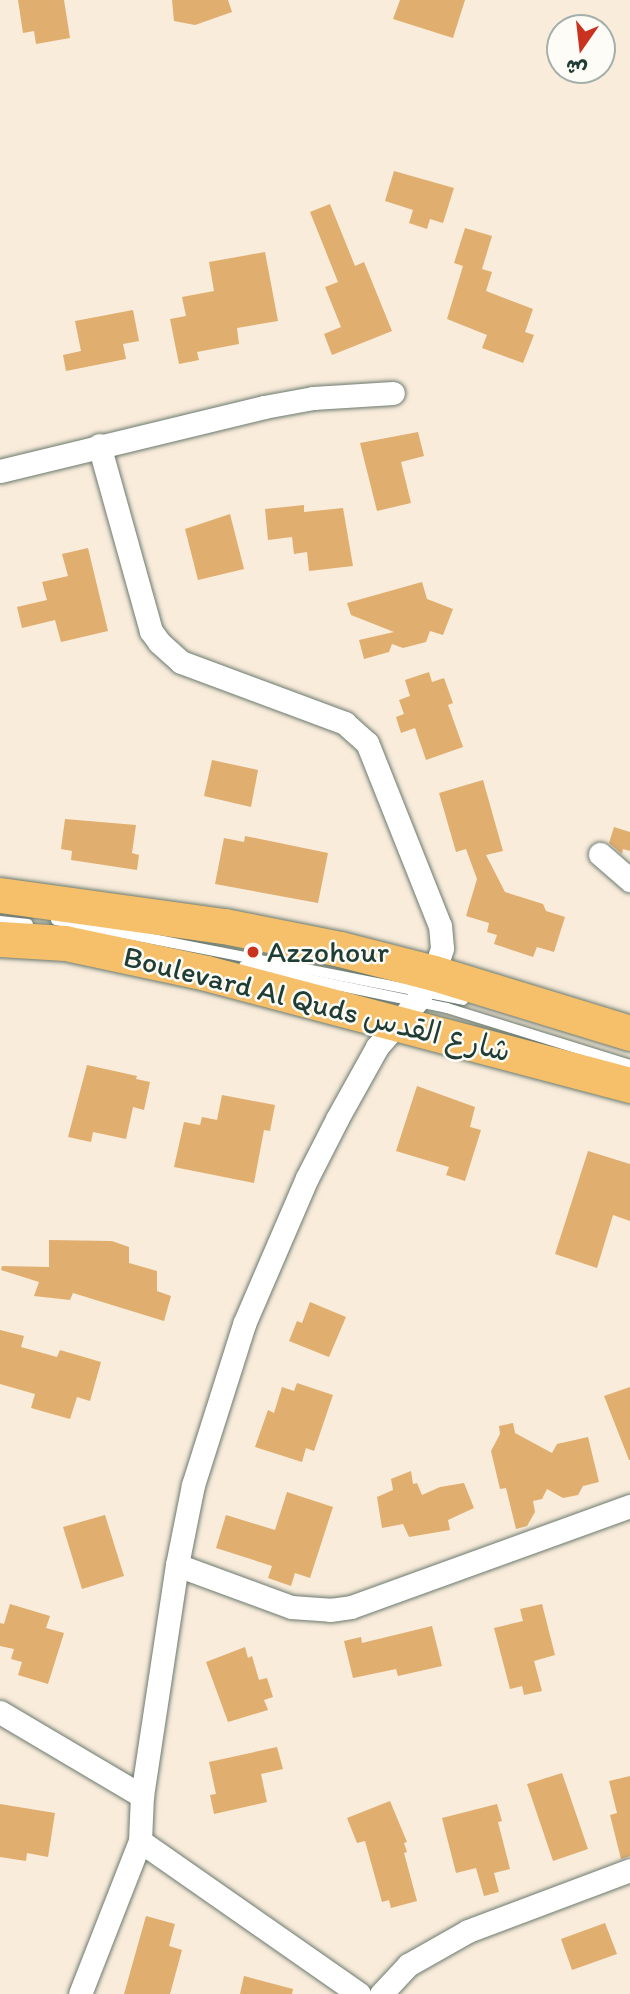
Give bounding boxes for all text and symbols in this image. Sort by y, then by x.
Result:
north arrow [546,14,616,84]
text: ش [563,54,589,82]
place label: Azzohour [267,934,389,970]
street label: Boulevard Al Quds شارع القدس [120,938,514,1070]
marker: Azzohour [245,944,261,960]

